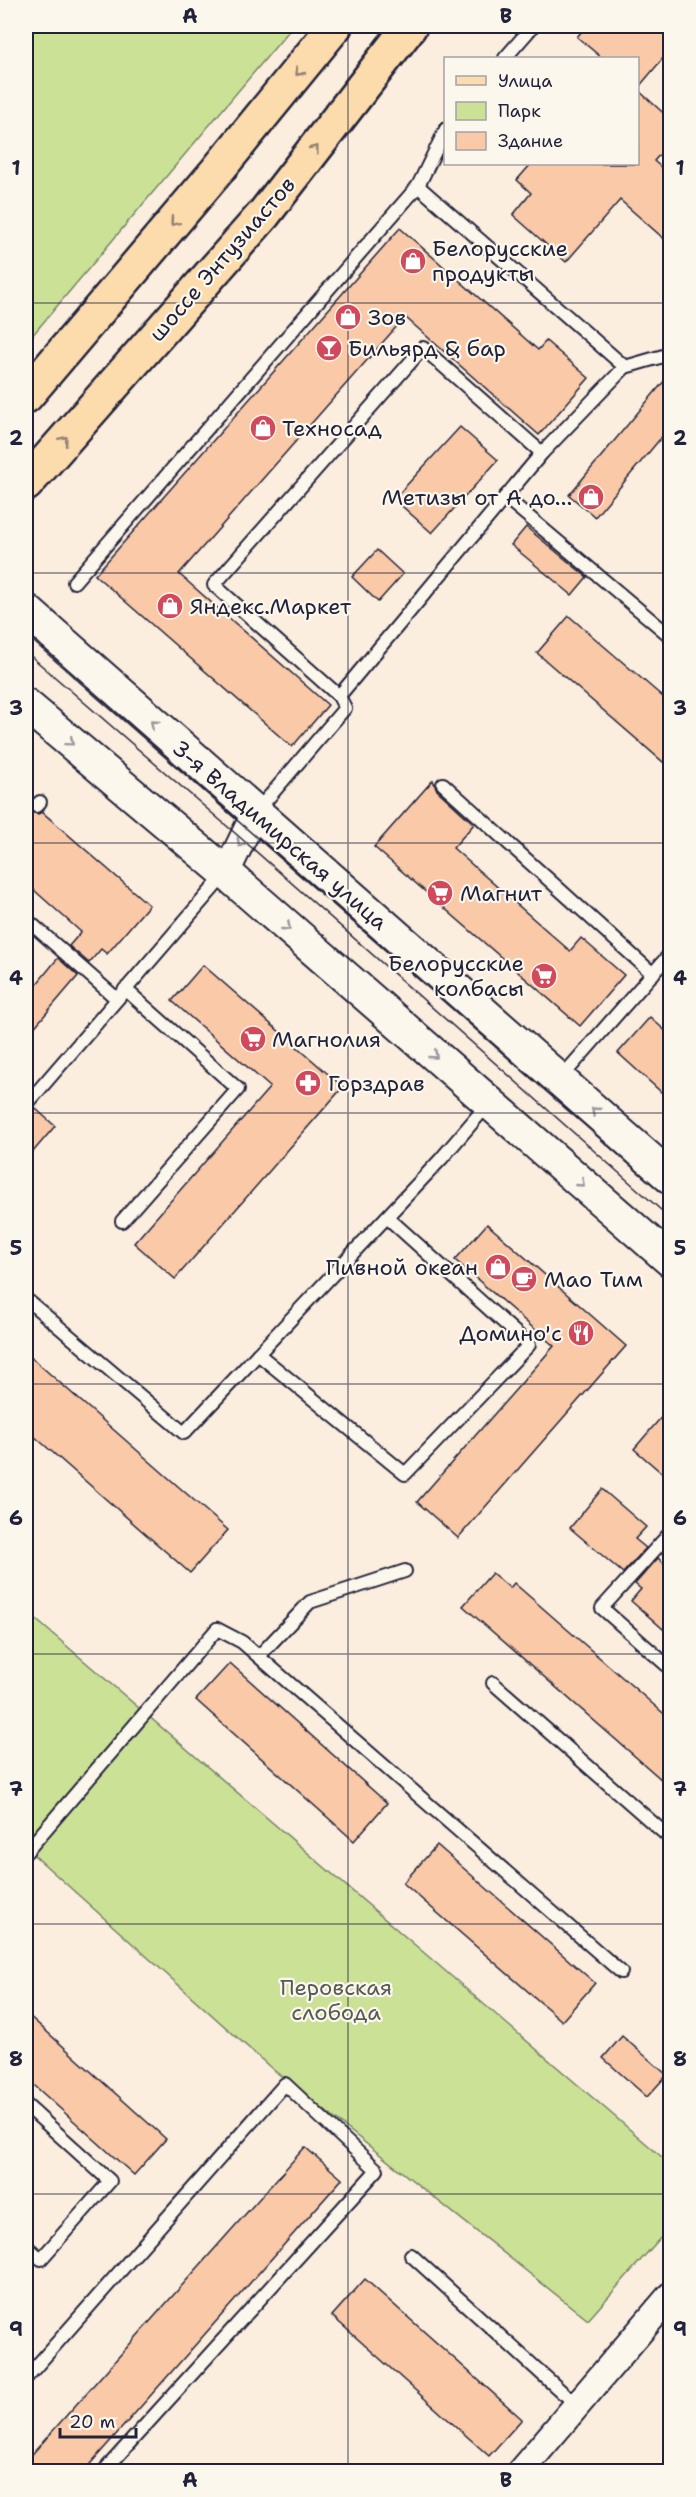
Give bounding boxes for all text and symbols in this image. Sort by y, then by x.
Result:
text: A [182,3,198,29]
text: B [500,3,512,29]
legend [444,57,639,165]
one-way arrow [295,65,306,76]
text: Улица [498,69,552,93]
text: Парк [498,99,541,123]
text: Здание [498,129,563,153]
one-way arrow [307,145,318,156]
text: 1 [11,155,21,181]
text: 1 [675,155,685,181]
street label: шоссе Энтузиастов [142,170,302,348]
one-way arrow [170,215,181,226]
place label: Белорусские продукты [432,234,568,288]
shop icon: Белорусские продукты [398,246,428,276]
shop icon: Зов [333,302,363,332]
place label: Зов [368,303,406,332]
bar icon: Бильярд & бар [314,333,344,363]
place label: Бильярд & бар [348,334,506,363]
shop icon: Техносад [248,413,278,443]
place label: Техносад [282,414,382,443]
text: 2 [9,425,23,451]
text: 2 [673,425,687,451]
one-way arrow [57,436,68,447]
shop icon: Метизы от А до… [576,482,606,512]
place label: Метизы от А до… [381,483,572,512]
shop icon: Яндекс.Маркет [155,591,185,621]
place label: Яндекс.Маркет [190,592,352,621]
text: 3 [9,695,23,721]
text: 3 [673,695,687,721]
one-way arrow [150,720,161,731]
street label: 3-я Владимирская улица [166,733,394,937]
one-way arrow [63,735,74,746]
one-way arrow [237,837,248,848]
supermarket icon: Магнит [425,878,455,908]
place label: Магнит [460,879,543,908]
one-way arrow [280,919,291,930]
place label: Белорусские колбасы [388,949,524,1003]
supermarket icon: Белорусские колбасы [529,961,559,991]
text: 4 [9,965,23,991]
text: 4 [673,965,687,991]
supermarket icon: Магнолия [238,1024,268,1054]
place label: Магнолия [272,1025,381,1054]
one-way arrow [427,1047,438,1058]
pharmacy icon: Горздрав [293,1068,323,1098]
place label: Горздрав [328,1069,425,1098]
one-way arrow [591,1107,602,1118]
one-way arrow [574,1175,585,1186]
text: 5 [10,1235,22,1261]
text: 5 [674,1235,686,1261]
shop icon: Пивной океан [483,1252,513,1282]
place label: Пивной океан [326,1253,478,1282]
cafe icon: Мао Тим [509,1264,539,1294]
place label: Мао Тим [544,1265,643,1294]
restaurant icon: Домино'c [566,1318,596,1348]
place label: Домино'c [459,1319,562,1348]
text: 6 [9,1505,23,1531]
text: 6 [673,1505,687,1531]
text: 7 [9,1776,23,1802]
text: 7 [673,1776,687,1802]
park label: Перовская слобода [280,1973,392,2027]
text: 8 [9,2046,23,2072]
text: 8 [673,2046,687,2072]
text: 9 [9,2316,23,2342]
text: 9 [673,2316,687,2342]
scale bar [60,2401,136,2439]
text: 20 m [69,2410,115,2434]
text: A [182,2467,198,2493]
text: B [500,2467,512,2493]

